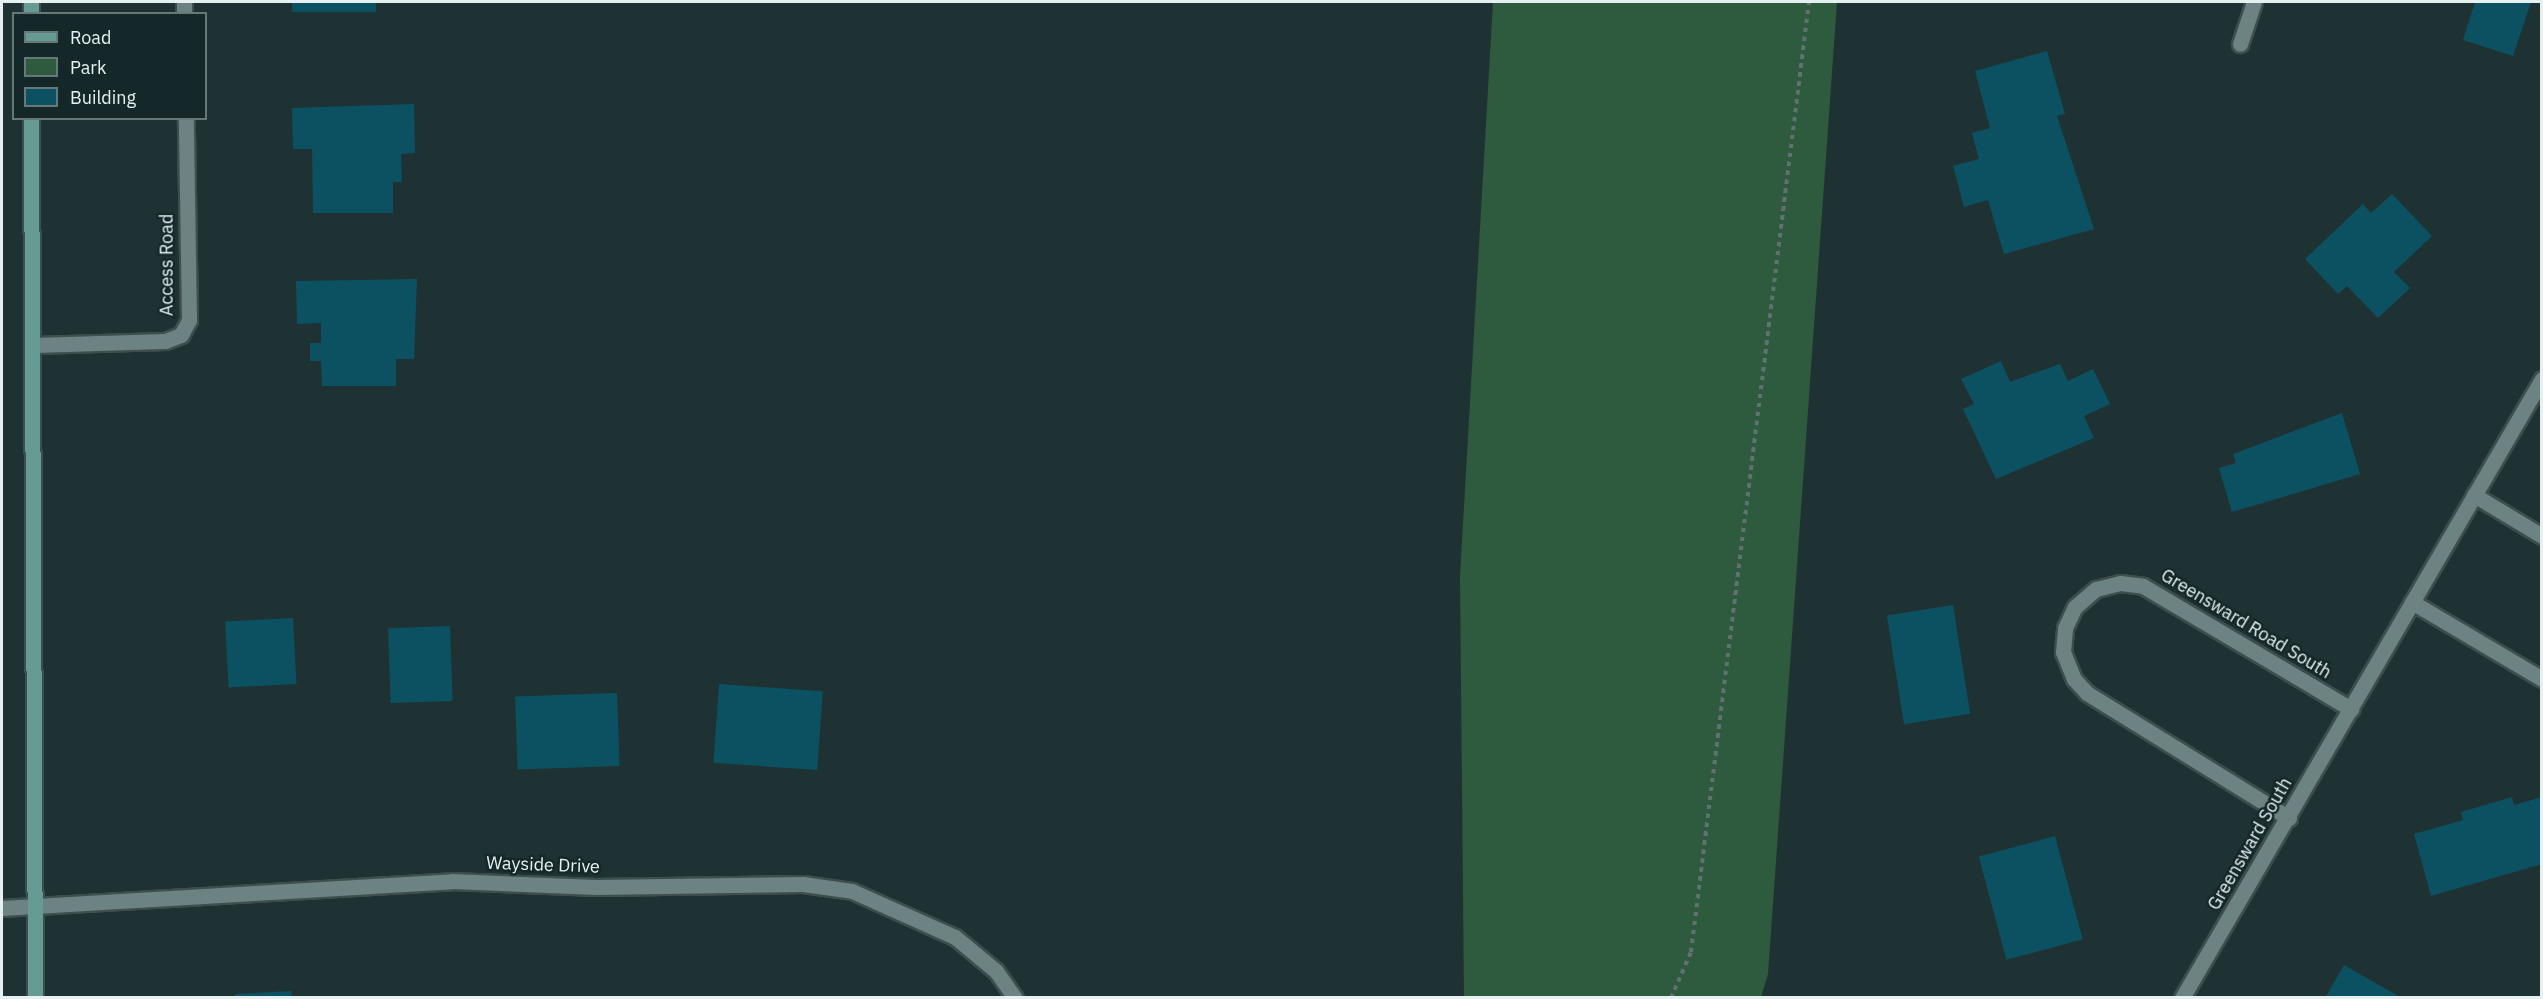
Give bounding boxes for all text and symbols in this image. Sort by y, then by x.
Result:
legend [12,12,207,120]
text: Road [70,26,111,49]
text: Park [70,56,106,79]
text: Building [70,86,136,109]
street label: Access Road [156,214,178,316]
street label: Greensward Road South [2157,565,2335,683]
street label: Greensward South [2203,774,2297,914]
street label: Wayside Drive [486,852,600,878]

